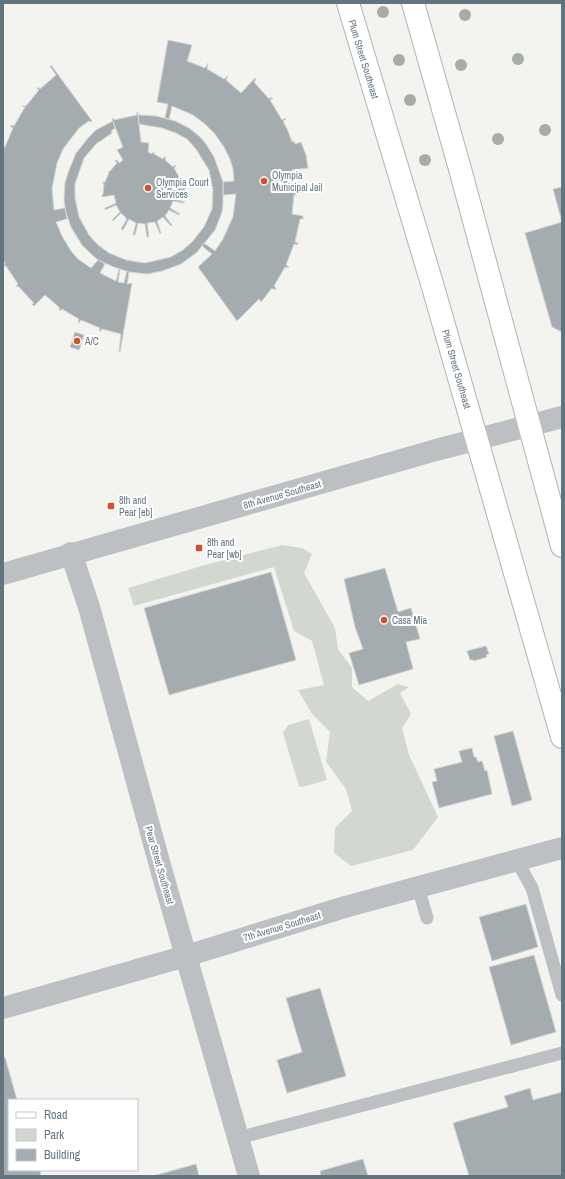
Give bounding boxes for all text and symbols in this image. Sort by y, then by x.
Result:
street label: Plum Street Southeast [345,18,382,101]
place label: Olympia Municipal Jail [272,169,323,194]
place label: Olympia Court Services [156,176,210,201]
marker: Olympia Municipal Jail [259,176,269,186]
marker: Olympia Court Services [143,183,153,193]
street label: Plum Street Southeast [439,328,474,411]
place label: A/C [84,335,99,348]
marker: A/C [72,336,82,346]
street label: 8th Avenue Southeast [242,477,323,512]
place label: 8th and Pear [eb] [119,494,152,519]
marker: 8th and Pear [eb] [106,501,116,511]
place label: 8th and Pear [wb] [207,536,242,561]
marker: 8th and Pear [wb] [194,543,204,553]
place label: Casa Mia [392,614,428,627]
marker: Casa Mia [379,615,389,625]
street label: Pear Street Southeast [142,825,177,906]
street label: 7th Avenue Southeast [242,908,323,944]
legend [8,1099,138,1171]
text: Road [44,1107,68,1123]
text: Park [44,1127,64,1143]
text: Building [44,1147,81,1163]

